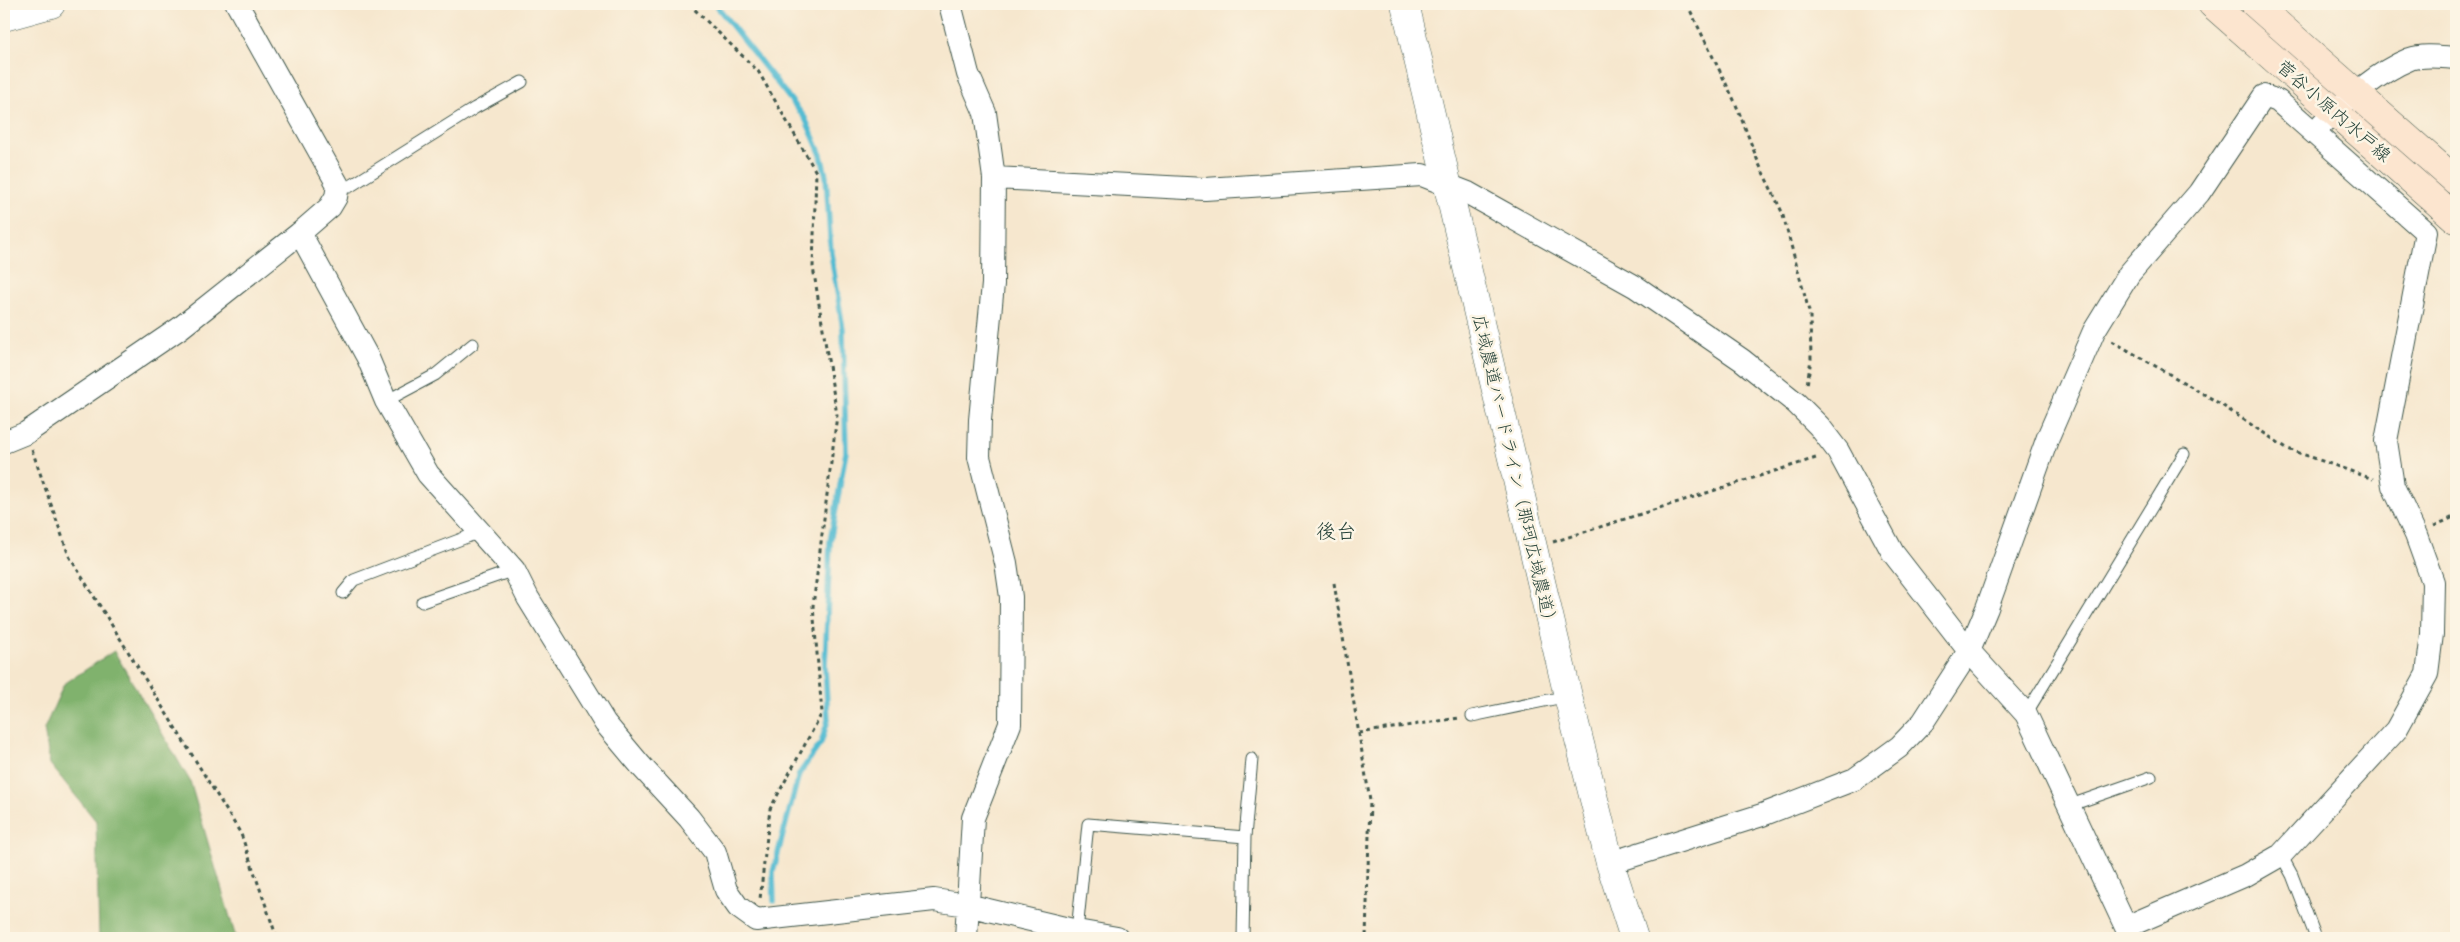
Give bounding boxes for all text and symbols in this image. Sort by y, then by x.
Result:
street label: 菅谷小原内水戸線 [2272,55,2396,167]
street label: 広域農道バードライン（那珂広域農道） [1468,312,1562,632]
district label: 後台 [1316,519,1356,543]

